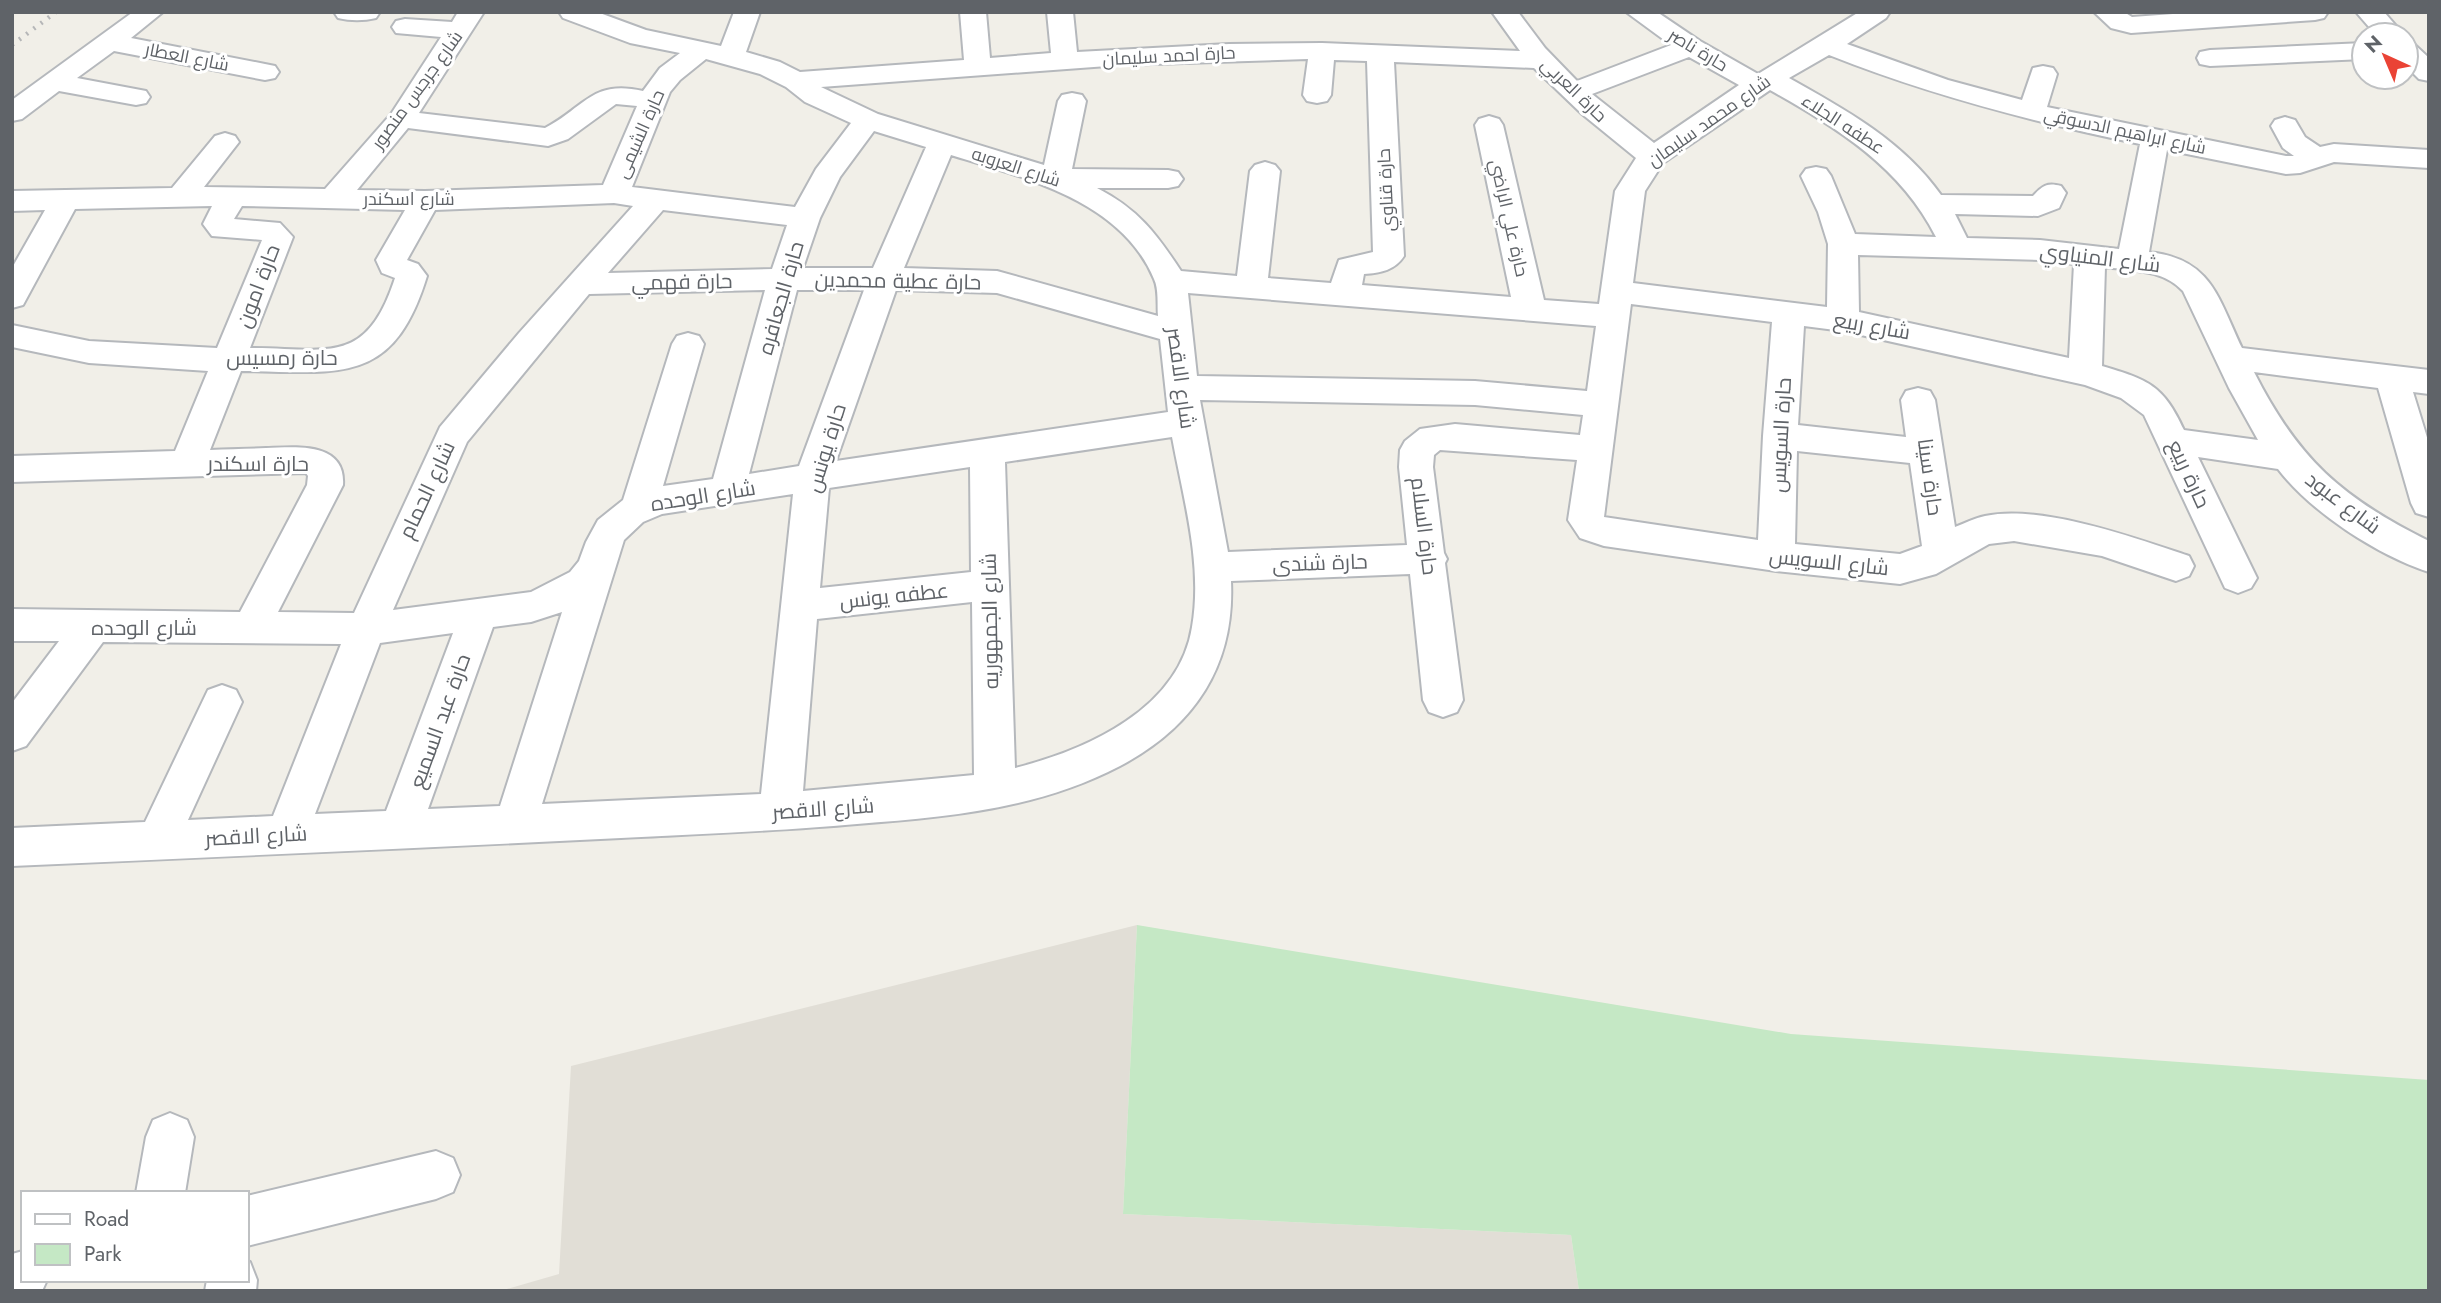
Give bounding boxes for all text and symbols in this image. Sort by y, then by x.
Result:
street label: حارة ناصر [1662,21,1733,78]
north arrow [2350,21,2420,91]
street label: شارع جرجس منصور [365,25,469,155]
text: N [2359,29,2388,59]
street label: شارع العطار [142,36,231,78]
street label: حارة احمد سليمان [1102,40,1236,72]
street label: حارة العربي [1534,52,1613,129]
street label: شارع محمد سليمان [1642,69,1776,173]
street label: حارة الشيمى [609,86,671,182]
street label: عطفه الجلاء [1797,88,1889,160]
street label: شارع ابراهيم الدسوقي [2041,101,2208,162]
street label: شارع العروبه [968,140,1064,194]
street label: حارة قناوي [1371,148,1402,232]
street label: حارة علي الراضي [1482,157,1535,279]
street label: شارع اسكندر [362,186,455,212]
street label: شارع المنياوي [2038,236,2162,281]
street label: حارة الجعافره [750,238,812,358]
street label: حارة امون [228,240,288,332]
street label: حارة عطية محمدين [814,265,982,297]
street label: حارة فهمي [631,266,733,299]
street label: شارع ربيع [1831,304,1913,348]
street label: شارع الاقصر [1159,324,1203,431]
street label: حارة رمسيس [226,343,338,373]
street label: حارة السويس [1763,377,1799,493]
street label: حارة يونس [798,400,854,496]
street label: حارة ربيع [2160,435,2218,513]
street label: شارع الحمام [391,436,463,544]
street label: حارة سينا [1910,436,1950,518]
street label: حارة اسكندر [206,449,309,479]
street label: شارع عبود [2299,465,2387,541]
street label: شارع الوحده [648,473,758,519]
street label: حارة السلام [1403,475,1445,577]
street label: شارع السويس [1768,541,1890,583]
street label: حارة شندى [1272,546,1368,580]
street label: شارع الجمهوريه [974,553,1006,689]
street label: عطفه يونس [838,575,950,617]
street label: شارع الوحده [91,613,197,643]
street label: حارة عبد السميع [402,650,478,792]
street label: شارع الاقصر [770,790,875,828]
street label: شارع الاقصر [203,818,308,854]
legend [21,1191,248,1282]
text: Road [84,1204,129,1234]
text: Park [84,1239,122,1269]

